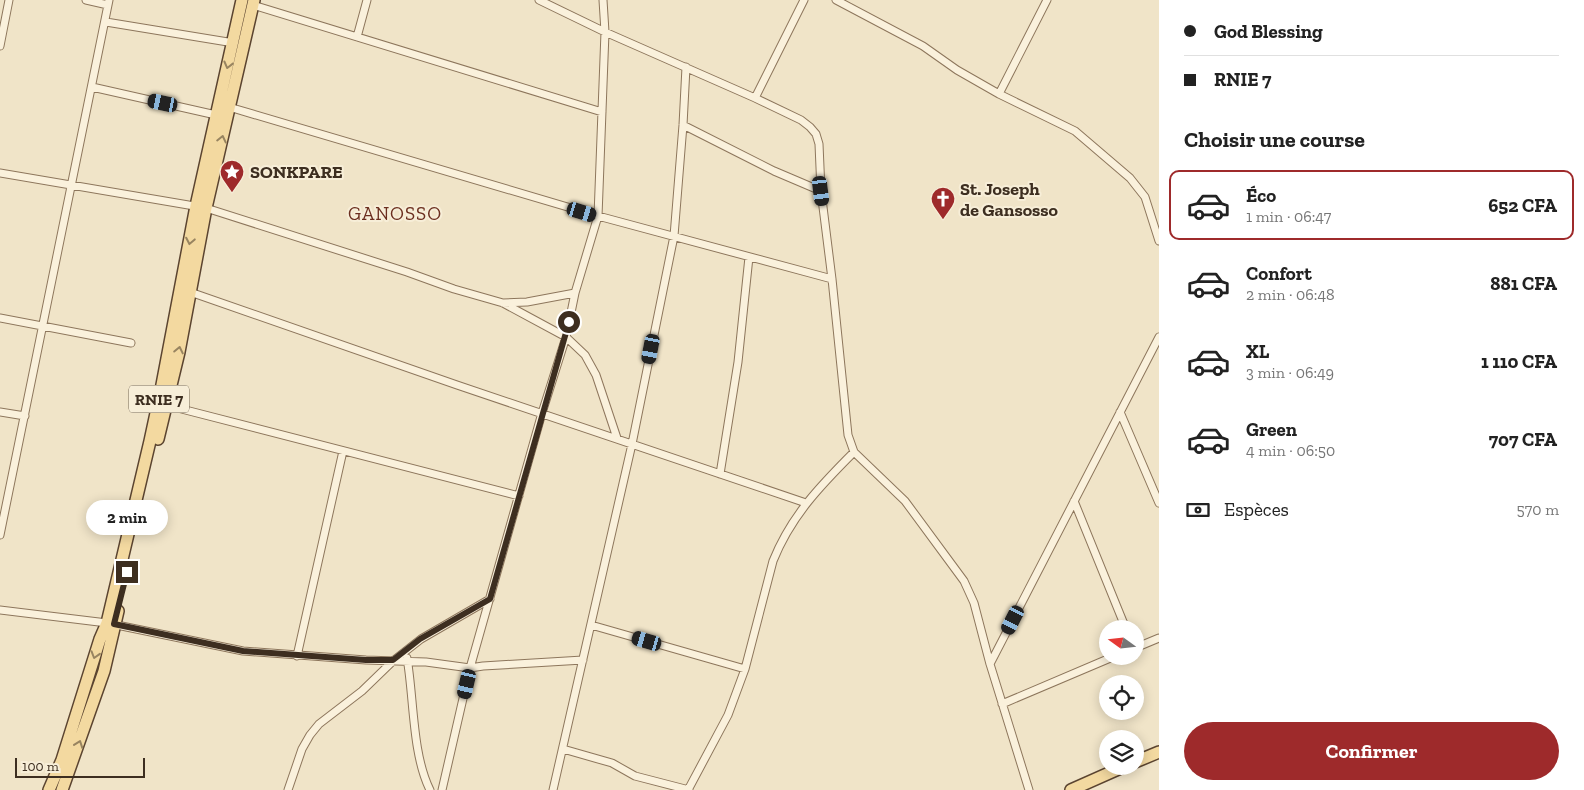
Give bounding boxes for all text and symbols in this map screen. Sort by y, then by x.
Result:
text: God Blessing [1214,20,1323,43]
one-way arrow [223,60,234,69]
text: RNIE 7 [1214,68,1271,91]
car [146,93,179,113]
text: Choisir une course [1184,126,1365,153]
one-way arrow [216,135,227,143]
place icon: SONKPARE [219,159,245,193]
place label: SONKPARE [250,161,343,183]
car [811,175,830,207]
place label: St. Joseph de Gansosso [960,178,1059,221]
icon: car [1186,183,1231,228]
text: Éco [1246,184,1276,207]
church icon: St. Joseph de Gansosso [930,186,956,220]
text: 652 CFA [1488,194,1557,217]
car [565,200,598,224]
district label: GANOSSO [348,202,442,225]
text: 1 min · 06:47 [1246,207,1331,226]
one-way arrow [185,236,196,245]
icon: car [1186,261,1231,306]
text: Confort [1246,262,1312,285]
text: 881 CFA [1490,272,1557,295]
text: 2 min · 06:48 [1246,285,1335,304]
route start [558,311,580,333]
car [640,333,661,365]
icon: car [1186,339,1231,384]
text: XL [1246,340,1269,363]
one-way arrow [173,345,184,354]
text: 1 110 CFA [1481,350,1557,373]
text: 3 min · 06:49 [1246,363,1334,382]
road number: RNIE 7 [129,386,189,412]
icon: car [1186,417,1231,462]
text: Green [1246,418,1297,441]
text: 707 CFA [1489,428,1557,451]
text: 4 min · 06:50 [1246,441,1335,460]
icon: cash [1184,496,1212,524]
text: Espèces [1224,498,1289,521]
callout: 2 min [86,500,168,534]
text: 570 m [1517,500,1559,519]
text: 2 min [107,508,147,527]
route end [116,561,138,583]
car [999,603,1026,637]
north arrow [1099,620,1144,665]
map controls [1099,620,1144,775]
car [630,630,663,652]
one-way arrow [91,650,101,658]
car [456,668,477,700]
button: locate [1099,675,1144,720]
button: Confirmer [1184,722,1559,780]
button: layers [1099,730,1144,775]
one-way arrow [73,740,83,749]
scale bar [15,755,145,778]
text: 100 m [22,758,59,775]

